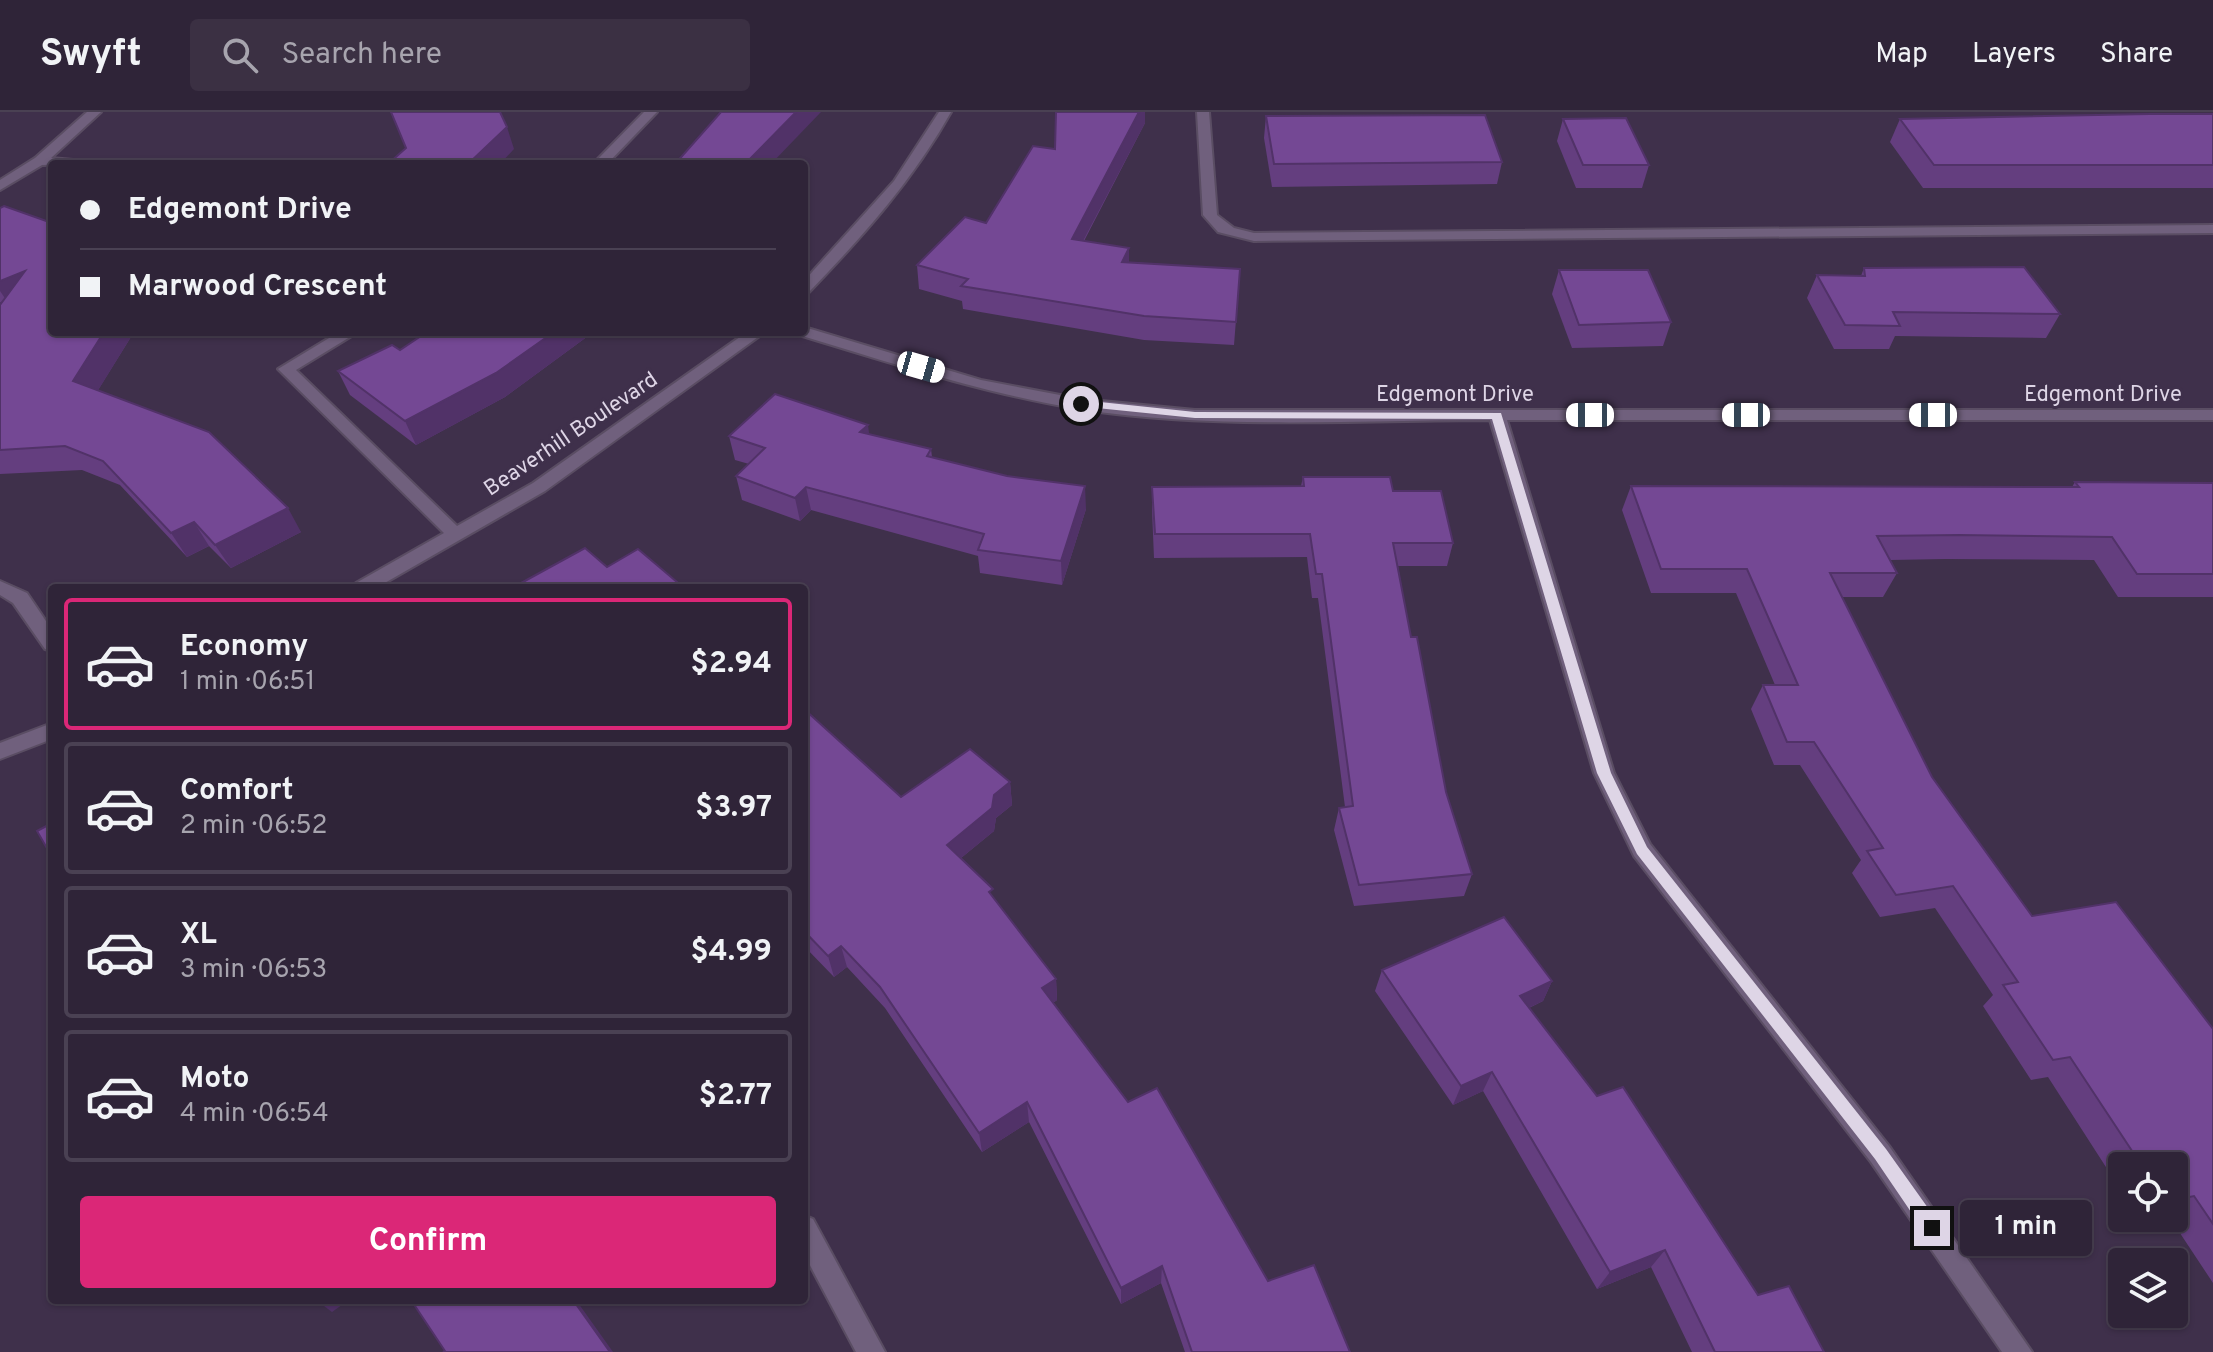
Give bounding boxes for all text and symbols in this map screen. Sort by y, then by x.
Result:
search box [190,19,750,91]
text: Swyft [40,31,142,80]
icon: search [218,33,262,77]
text: Search here [282,37,442,74]
text: Map [1875,37,1928,73]
text: Layers [1972,37,2056,73]
text: Share [2100,37,2173,73]
text: Edgemont Drive [128,192,352,229]
text: Marwood Crescent [128,269,387,306]
car [895,349,947,385]
street label: Beaverhill Boulevard [479,367,663,503]
street label: Edgemont Drive [1376,382,1534,409]
street label: Edgemont Drive [2024,382,2182,409]
route start [1063,386,1099,422]
car [1566,403,1614,427]
car [1722,403,1770,427]
car [1909,403,1957,427]
icon: car [84,628,156,700]
text: Economy [180,629,308,666]
text: $2.94 [691,646,772,683]
text: 1 min · 06:51 [180,666,315,699]
icon: car [84,772,156,844]
text: Comfort [180,773,293,810]
text: $3.97 [695,790,772,827]
text: 2 min · 06:52 [180,810,328,843]
icon: car [84,916,156,988]
text: XL [180,917,217,954]
text: $4.99 [691,934,772,971]
text: 3 min · 06:53 [180,954,327,987]
icon: car [84,1060,156,1132]
text: Moto [180,1061,250,1098]
text: $2.77 [699,1078,772,1115]
text: 4 min · 06:54 [180,1098,329,1131]
map controls [2108,1152,2188,1328]
button: locate [2108,1152,2188,1232]
button: Confirm [80,1196,776,1288]
callout: 1 min [1960,1200,2092,1256]
route end [1914,1210,1950,1246]
text: 1 min [1995,1211,2057,1244]
button: layers [2108,1248,2188,1328]

